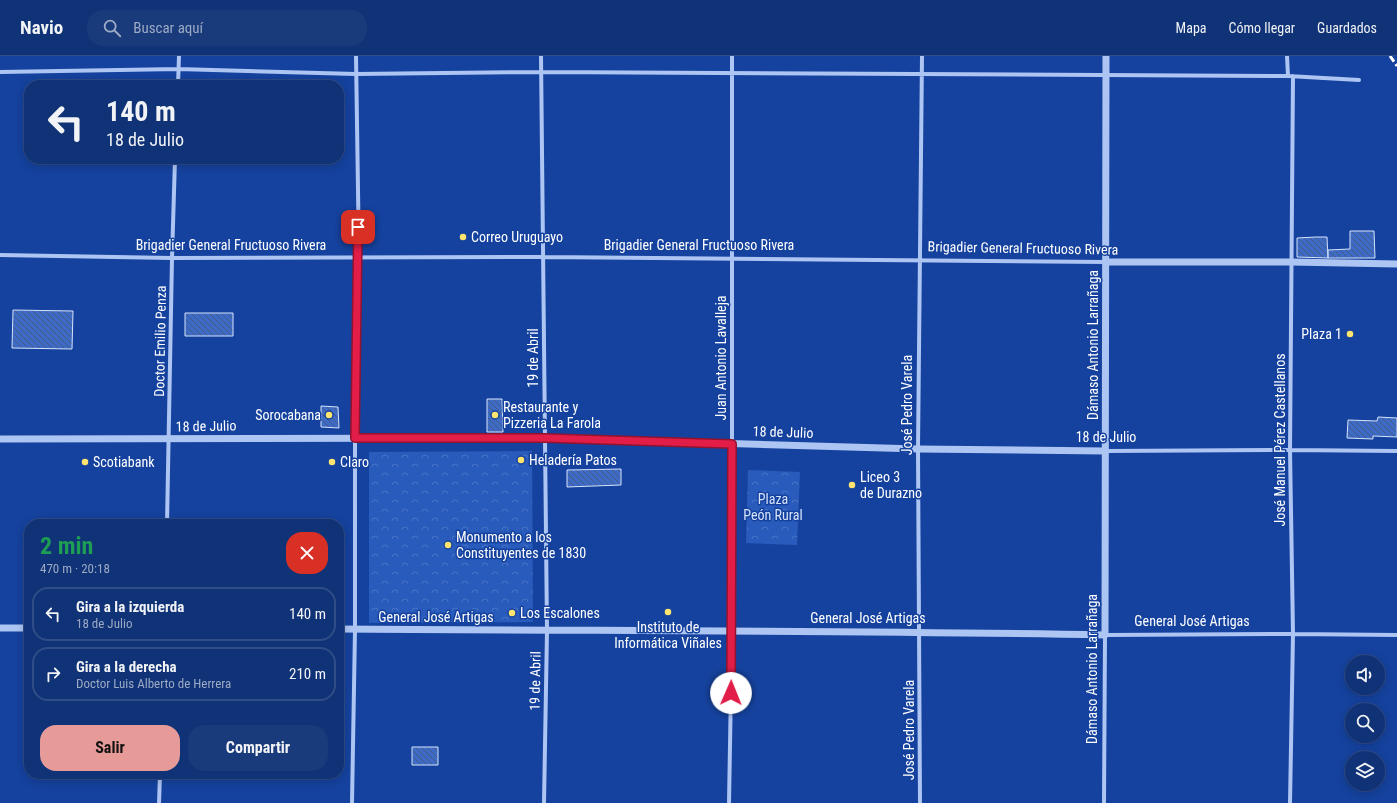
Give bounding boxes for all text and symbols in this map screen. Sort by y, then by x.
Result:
search box [87,10,367,46]
text: Navio [20,16,63,39]
icon: search [101,17,123,39]
text: Buscar aquí [133,19,203,37]
text: Mapa [1176,20,1207,36]
text: Cómo llegar [1229,20,1295,36]
text: Guardados [1317,20,1377,36]
text: 140 m [106,95,176,128]
icon: left [40,96,92,148]
text: 18 de Julio [106,129,184,150]
pin [341,210,375,244]
icon: arrive [347,216,369,238]
place label: Correo Uruguayo [471,229,563,245]
marker: Correo Uruguayo [458,232,468,242]
street label: Brigadier General Fructuoso Rivera [136,237,326,253]
street label: Brigadier General Fructuoso Rivera [604,237,794,253]
street label: Brigadier General Fructuoso Rivera [928,238,1118,258]
street label: Dámaso Antonio Larrañaga [1085,270,1101,420]
street label: Doctor Emilio Penza [151,285,169,397]
street label: Juan Antonio Lavalleja [713,295,729,421]
place label: Plaza 1 [1301,326,1342,342]
street label: 19 de Abril [525,328,541,388]
marker: Plaza 1 [1345,329,1355,339]
street label: José Manuel Pérez Castellanos [1272,353,1288,527]
street label: José Pedro Varela [899,355,915,455]
place label: Restaurante y Pizzeria La Farola [503,399,601,431]
place label: Sorocabana [255,407,321,423]
marker: Sorocabana [324,410,334,420]
marker: Restaurante y Pizzeria La Farola [490,410,500,420]
street label: 18 de Julio [175,417,237,435]
street label: 18 de Julio [752,423,814,441]
street label: 18 de Julio [1076,429,1136,445]
place label: Heladería Patos [529,452,617,468]
place label: Scotiabank [93,454,155,470]
place label: Claro [340,454,369,470]
marker: Heladería Patos [516,455,526,465]
marker: Scotiabank [80,457,90,467]
marker: Claro [327,457,337,467]
place label: Liceo 3 de Durazno [860,469,922,501]
marker: Liceo 3 de Durazno [847,480,857,490]
park label: Plaza Peón Rural [743,491,803,523]
place label: Monumento a los Constituyentes de 1830 [456,529,586,561]
text: 2 min [40,532,93,560]
button: close [286,532,328,574]
marker: Monumento a los Constituyentes de 1830 [443,540,453,550]
text: 470 m · 20:18 [40,561,110,576]
street label: Dámaso Antonio Larrañaga [1084,594,1100,744]
text: Gira a la izquierda [76,598,184,616]
icon: left [42,603,64,625]
text: 140 m [289,605,326,623]
place label: Los Escalones [520,605,600,621]
marker: Instituto de Informática Viñales [663,607,673,617]
marker: Los Escalones [507,608,517,618]
street label: General José Artigas [378,609,494,625]
street label: General José Artigas [810,610,926,626]
street label: General José Artigas [1134,613,1250,629]
text: 18 de Julio [76,616,132,631]
place label: Instituto de Informática Viñales [614,619,722,651]
street label: 19 de Abril [526,651,544,711]
map controls [1345,655,1385,791]
button: sound [1345,655,1385,695]
text: Gira a la derecha [76,658,177,676]
icon: right [42,663,64,685]
text: 210 m [289,665,326,683]
position arrow [710,672,752,714]
text: Doctor Luis Alberto de Herrera [76,676,231,691]
street label: José Pedro Varela [901,680,917,780]
button: search [1345,703,1385,743]
button: Salir [40,725,180,771]
button: Compartir [188,725,328,771]
button: layers [1345,751,1385,791]

